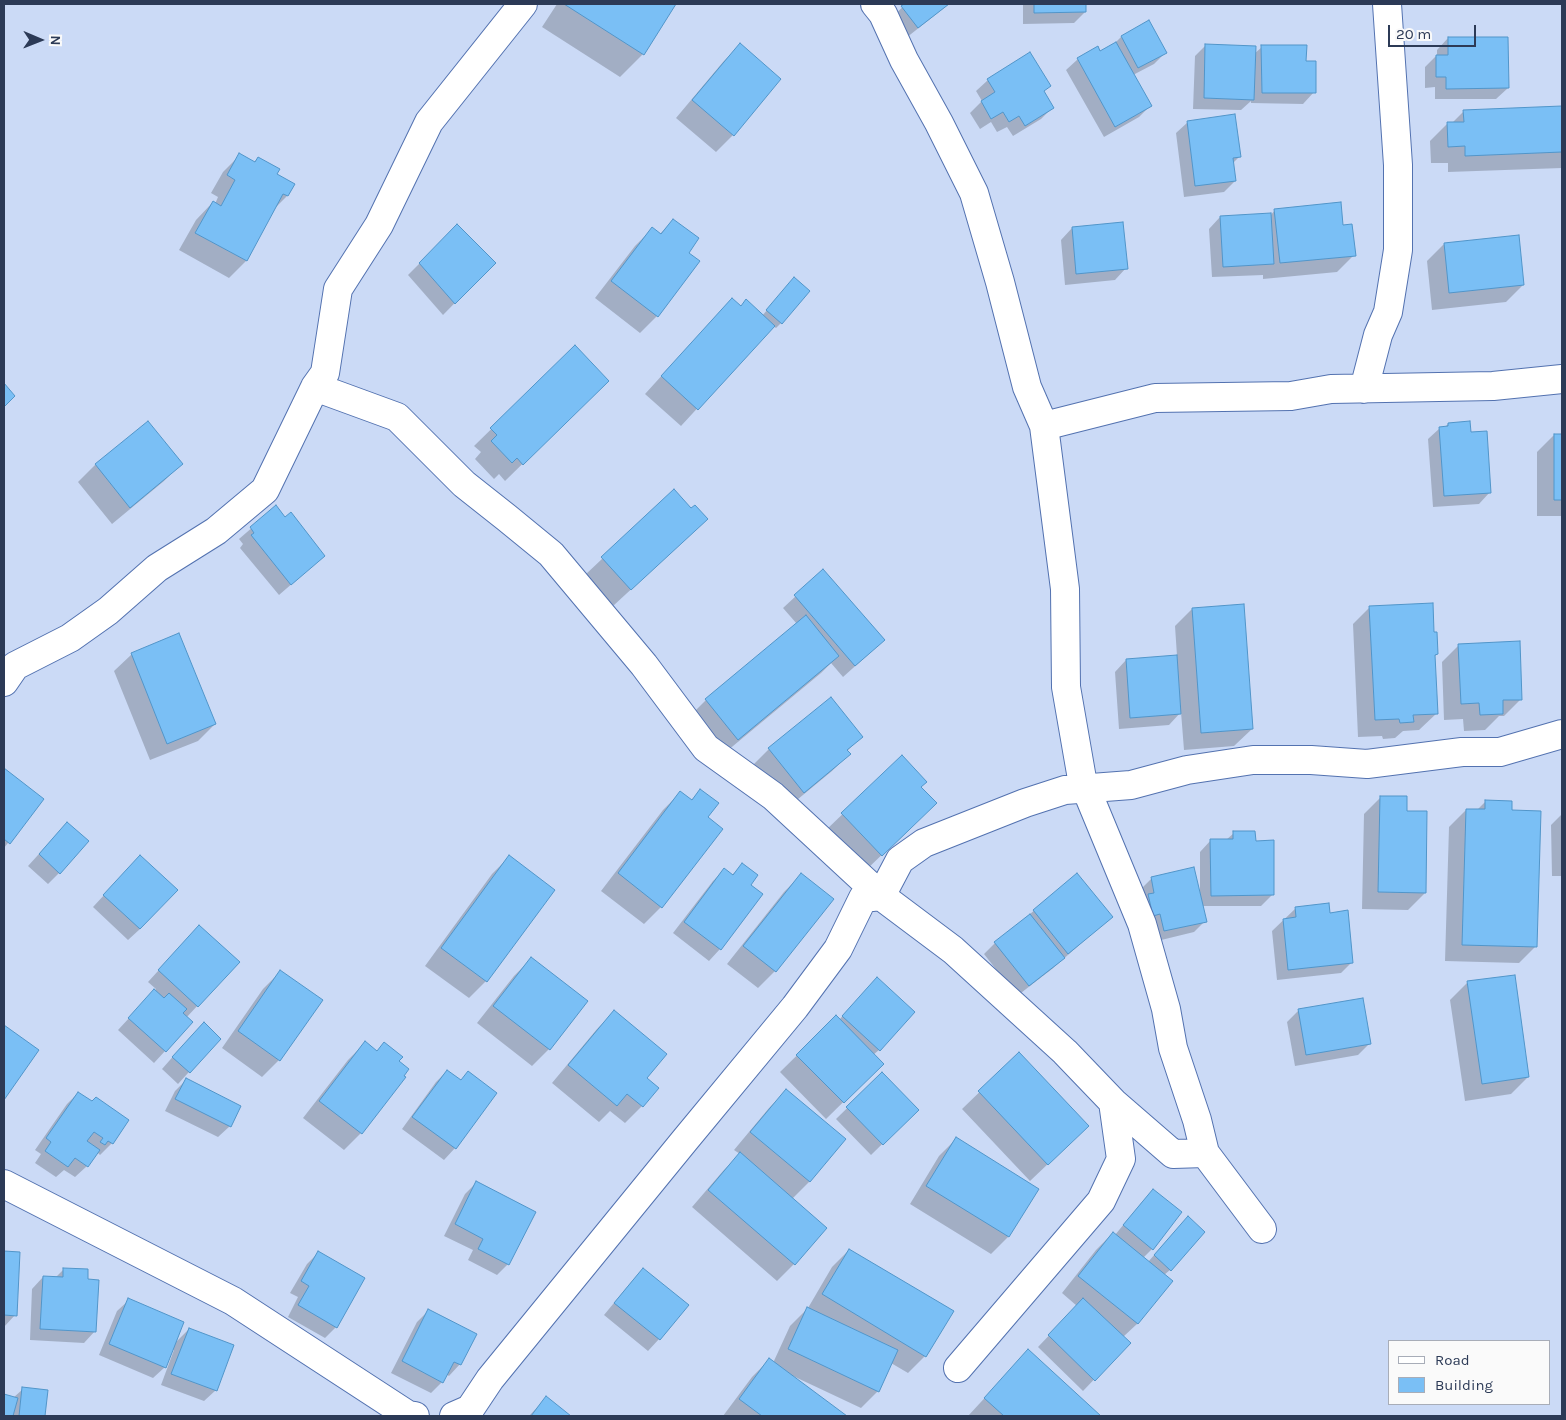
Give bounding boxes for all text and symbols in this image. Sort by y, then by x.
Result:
north arrow [15,15,65,65]
scale bar [1391,15,1478,47]
text: 20 m [1396,25,1431,43]
text: N [47,35,64,45]
legend [1388,1340,1551,1405]
text: Road [1435,1351,1470,1369]
text: Building [1435,1376,1493,1394]

